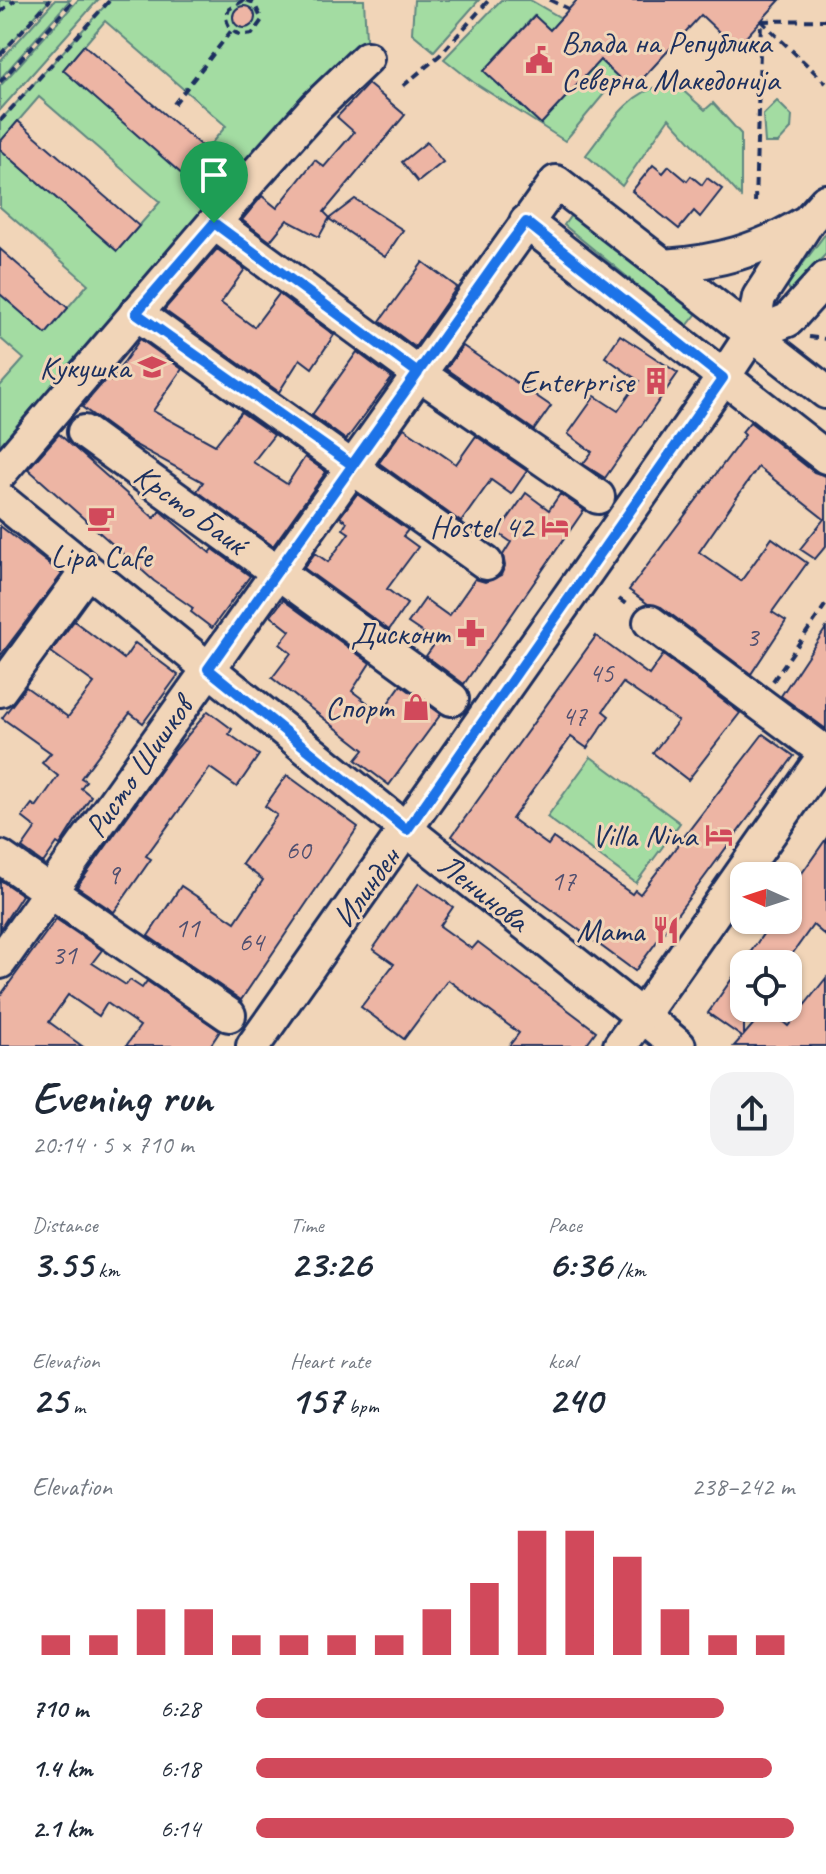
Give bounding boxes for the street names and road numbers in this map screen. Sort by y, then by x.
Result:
street label: Крсто Баиќ [126,455,258,566]
street label: Ристо Шишков [75,684,205,845]
street label: Илинден [323,837,411,936]
street label: Ленинова [430,844,539,942]

